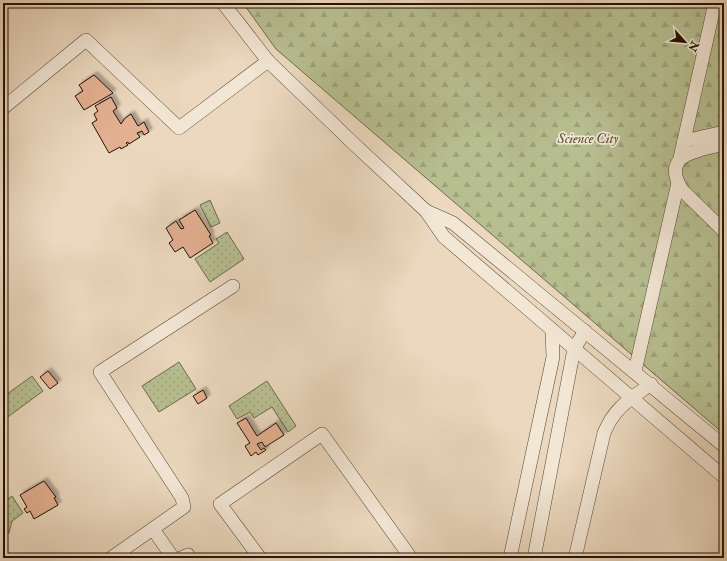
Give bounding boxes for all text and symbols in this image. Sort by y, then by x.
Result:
north arrow [665,22,705,62]
text: N [685,38,702,55]
park label: Science City [557,130,619,147]

